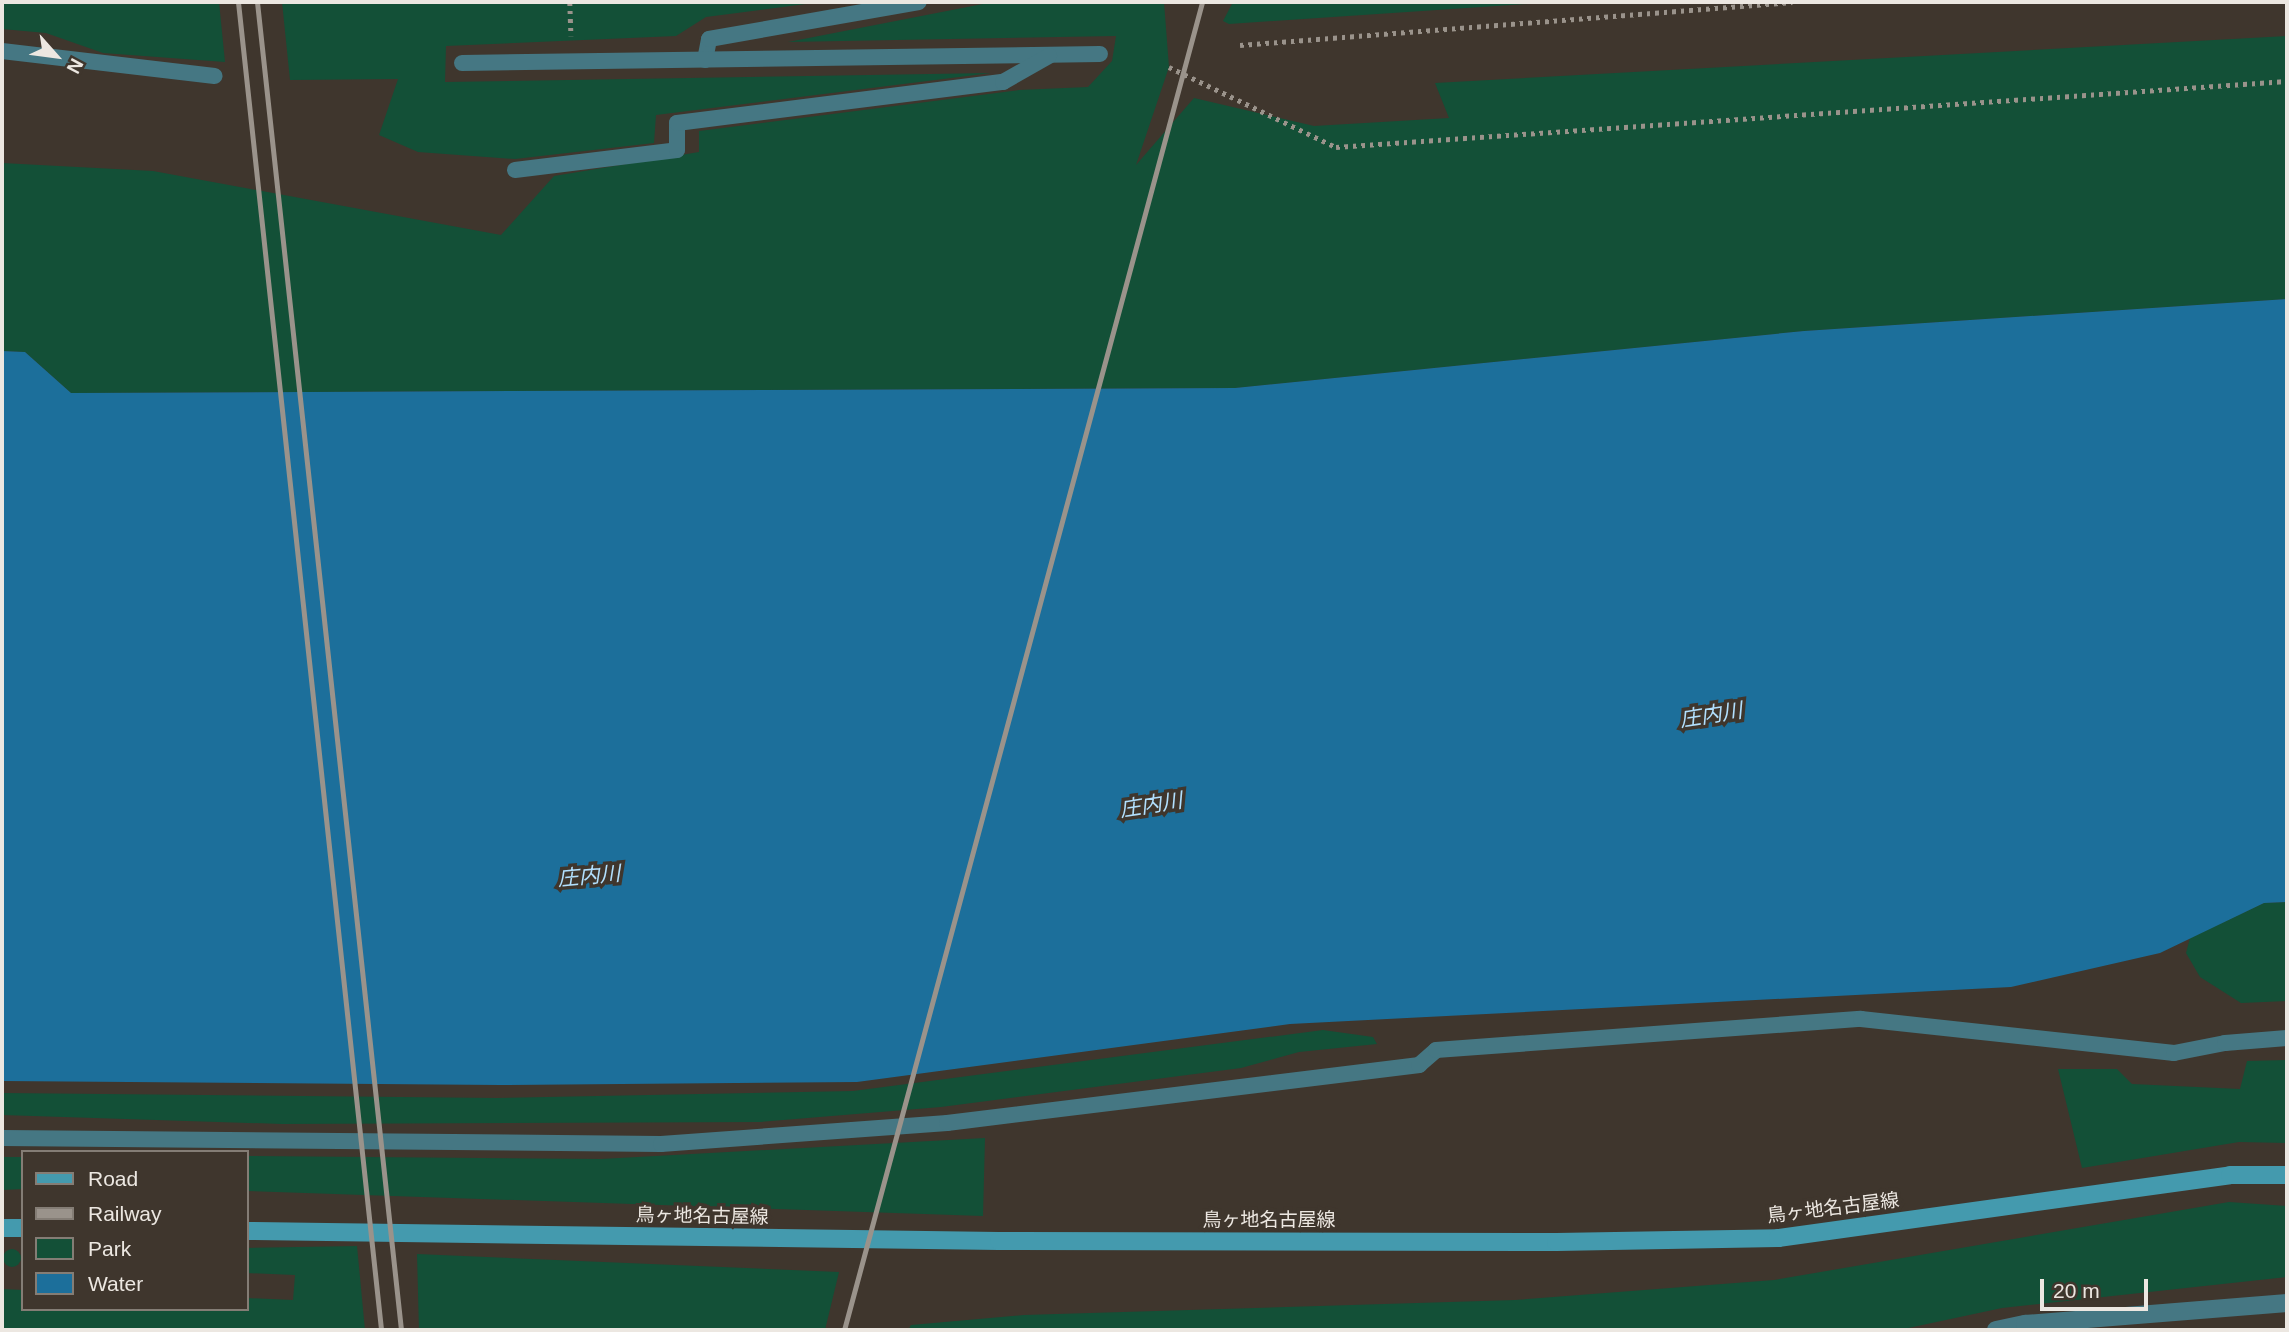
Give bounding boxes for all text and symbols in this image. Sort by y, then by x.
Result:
north arrow [21,21,91,91]
text: N [62,55,87,77]
water label: 庄内川 [1678,698,1744,732]
water label: 庄内川 [1118,788,1184,822]
water label: 庄内川 [557,861,621,891]
legend [21,1150,248,1311]
text: Road [88,1167,138,1190]
street label: 鳥ヶ地名古屋線 [1766,1189,1900,1227]
text: Railway [88,1202,162,1225]
street label: 鳥ヶ地名古屋線 [635,1203,769,1229]
street label: 鳥ヶ地名古屋線 [1203,1209,1335,1231]
text: Park [88,1237,131,1260]
scale bar [2044,1266,2152,1310]
text: Water [88,1272,143,1295]
text: 20 m [2053,1279,2100,1302]

